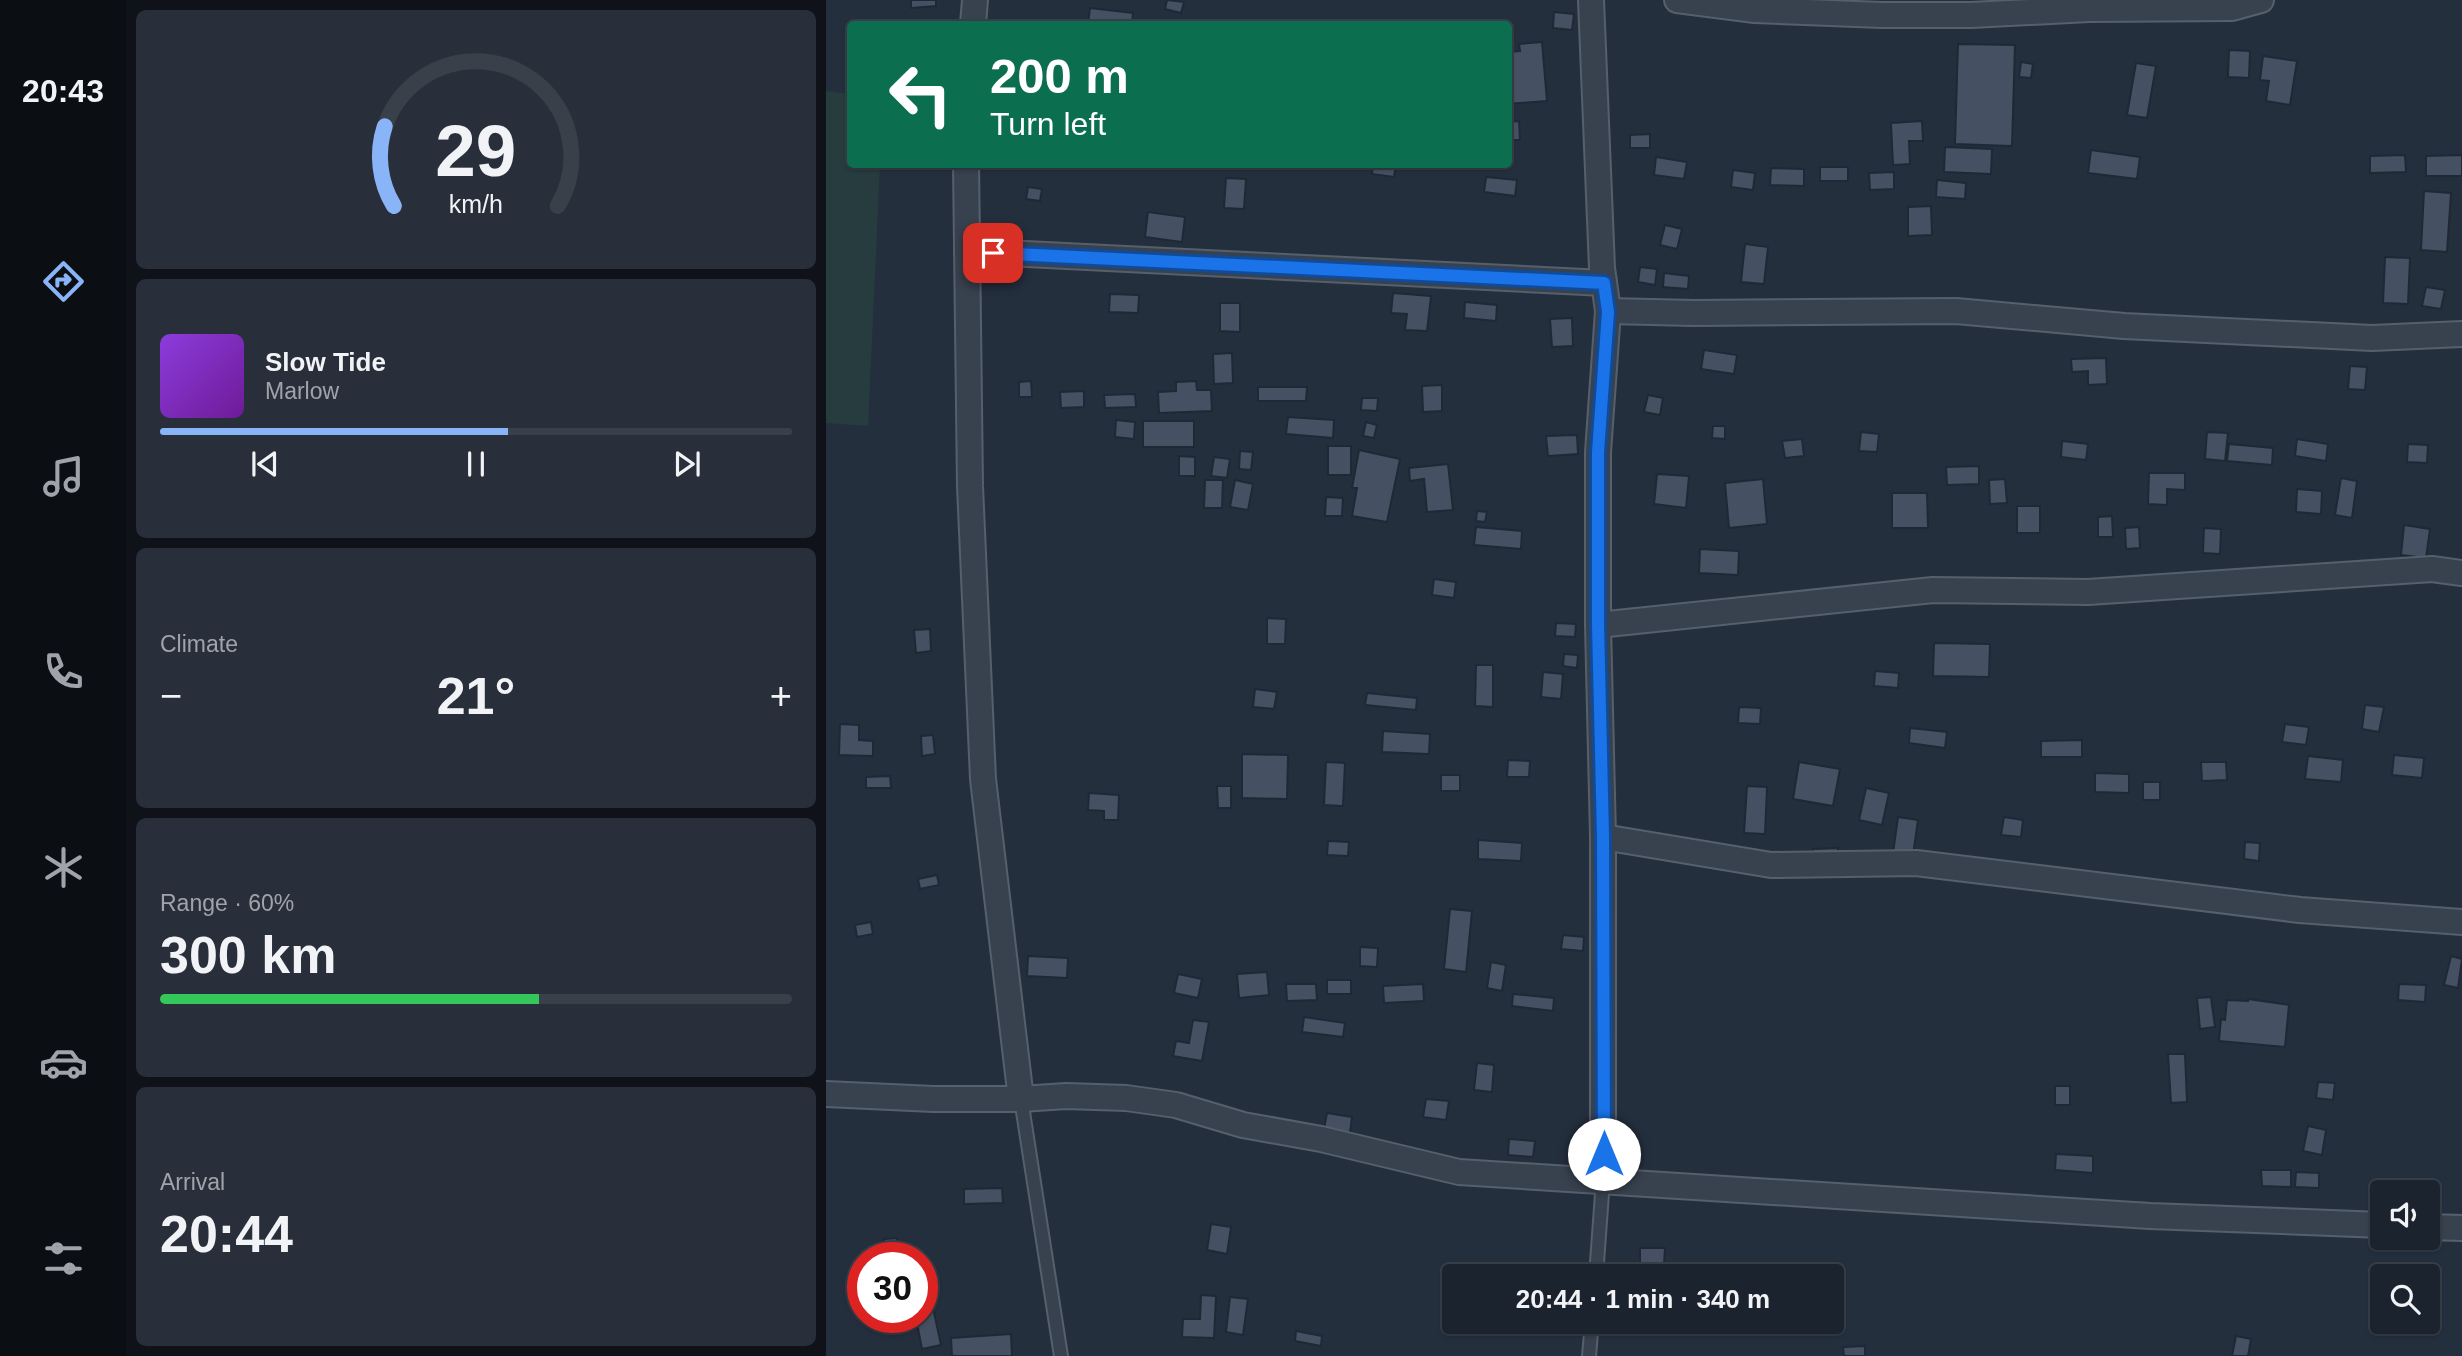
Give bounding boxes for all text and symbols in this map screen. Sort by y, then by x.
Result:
icon: left [875,49,966,140]
text: 200 m [990,49,1129,103]
text: 20:43 [22,73,104,109]
text: Turn left [990,106,1106,142]
text: 29 [436,110,516,191]
text: km/h [449,189,503,217]
pin [963,223,1023,283]
icon: arrive [974,234,1012,272]
icon: directions [39,257,88,306]
text: Slow Tide [265,347,386,377]
text: Marlow [265,378,339,404]
icon: previous [246,445,284,483]
icon: pause [457,445,495,483]
icon: next [668,445,706,483]
icon: music [39,452,88,501]
text: Climate [160,631,238,657]
icon: phone [39,647,88,696]
text: 21° [437,667,515,725]
text: − [160,675,182,717]
text: + [770,675,792,717]
icon: climate [39,843,88,892]
text: Range · 60% [160,890,294,916]
text: 300 km [160,926,336,984]
icon: car [39,1038,88,1087]
position arrow [1567,1117,1641,1191]
text: Arrival [160,1169,225,1195]
map controls [2370,1180,2440,1334]
button: sound [2370,1180,2440,1250]
text: 20:44 [160,1205,293,1263]
icon: filters [39,1234,88,1283]
speed limit sign: 30 [847,1242,938,1333]
button: search [2370,1264,2440,1334]
text: 20:44 · 1 min · 340 m [1516,1284,1770,1314]

